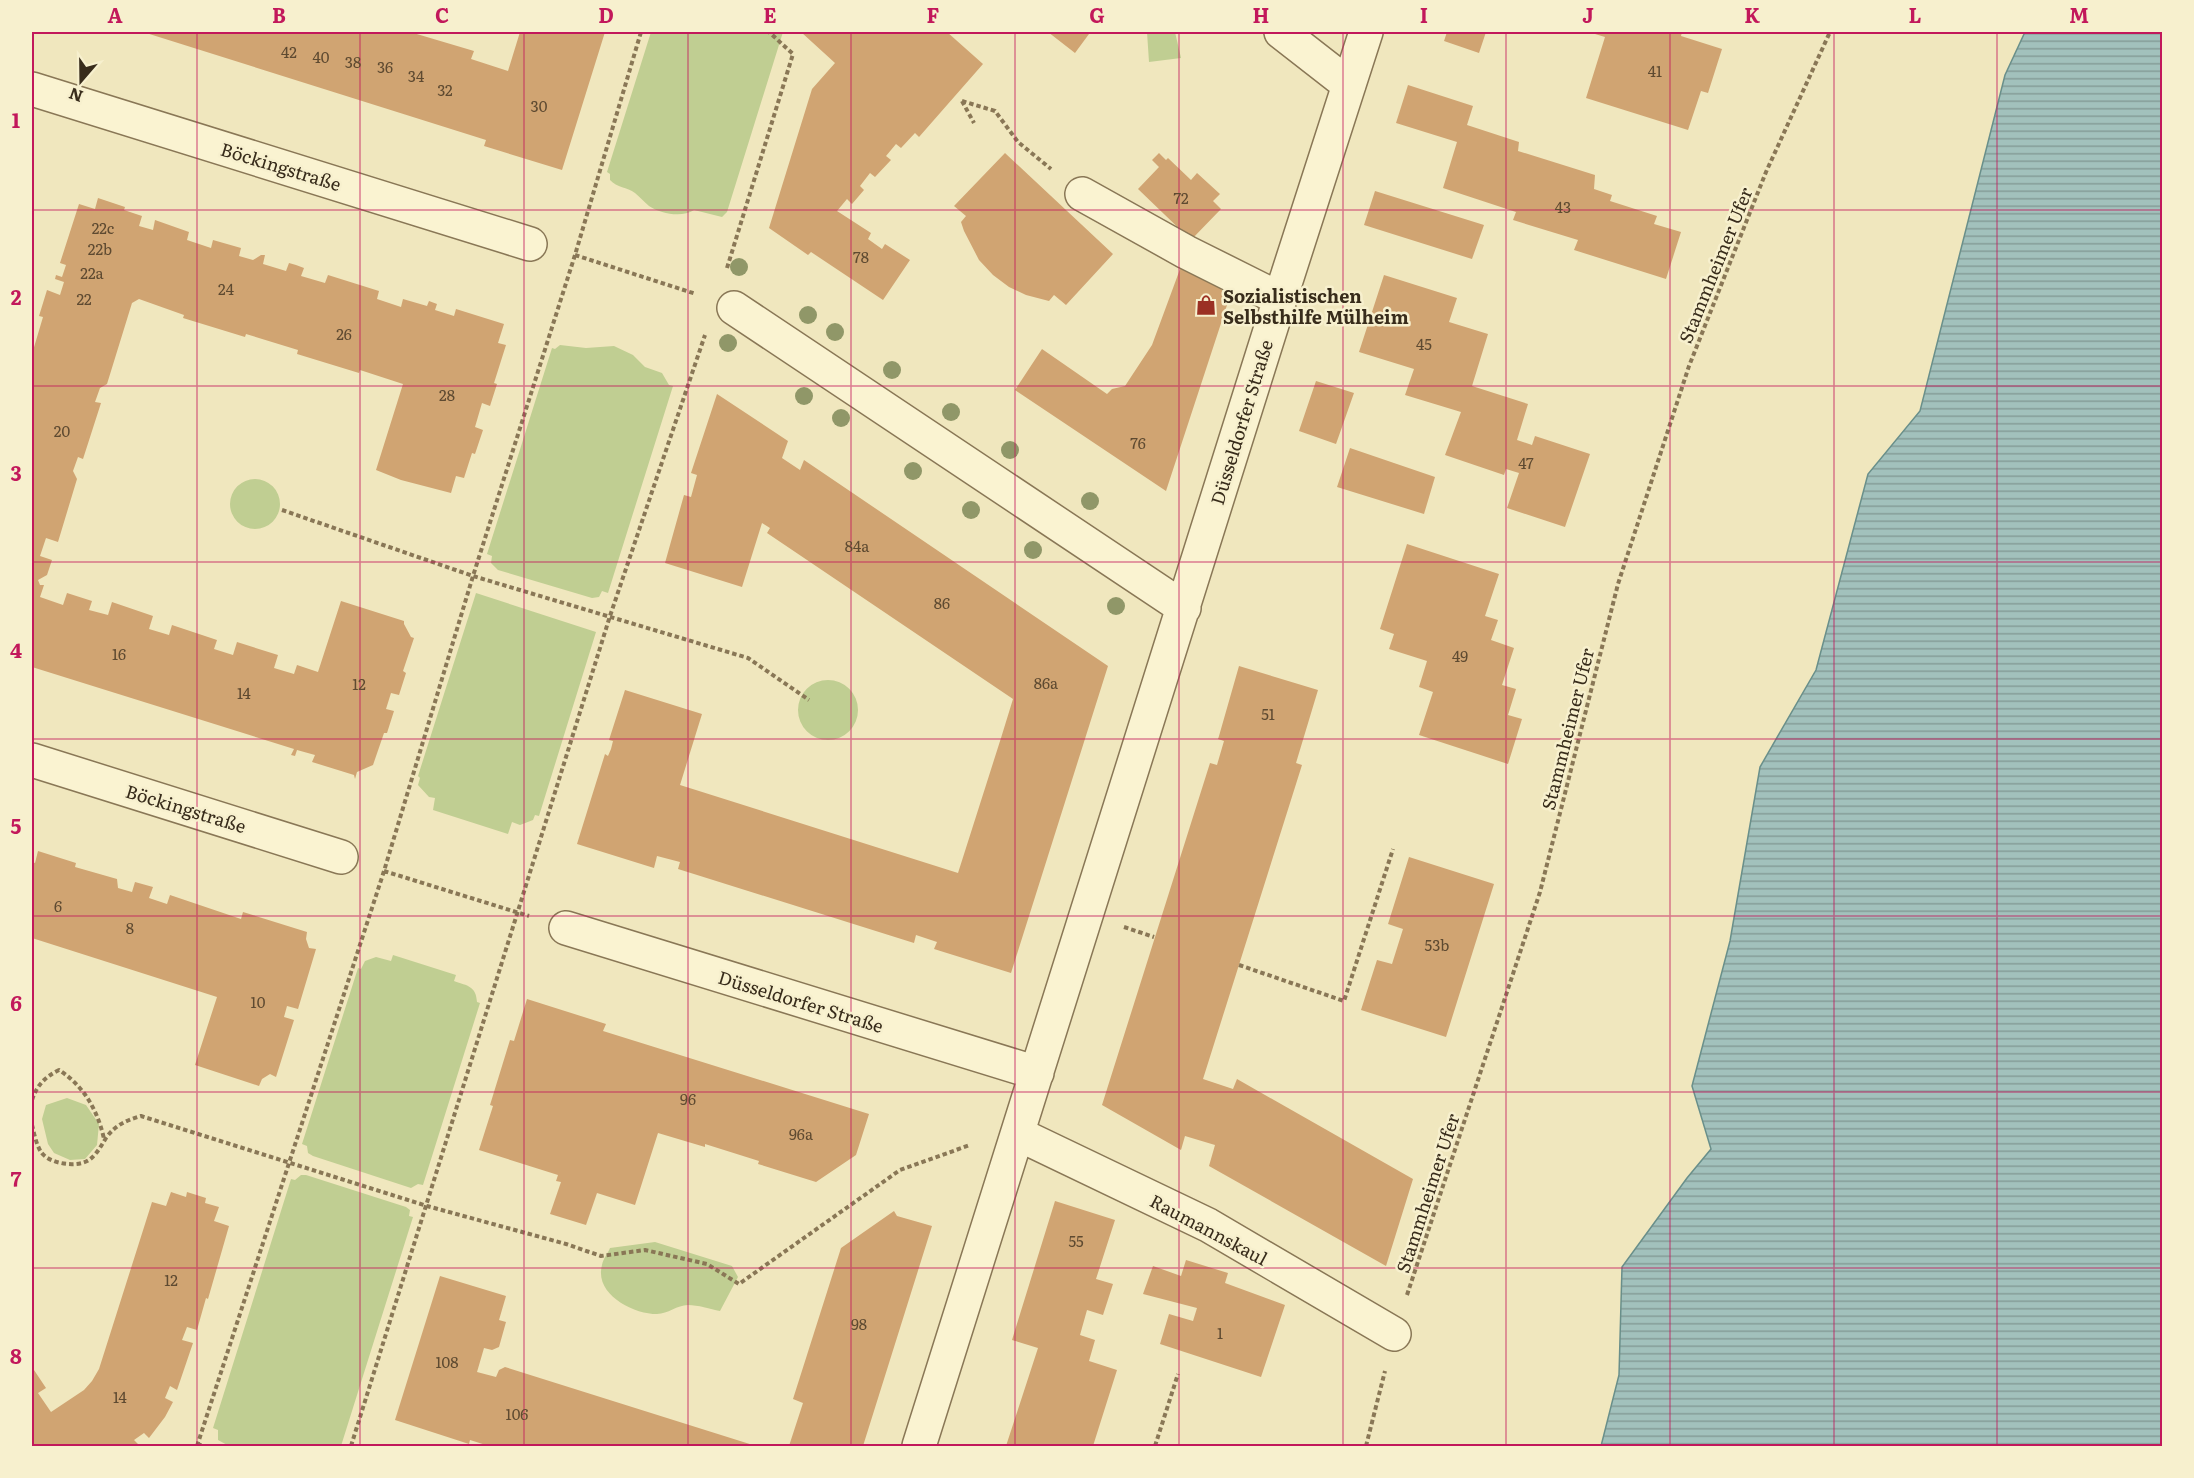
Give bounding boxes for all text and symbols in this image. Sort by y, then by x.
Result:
text: A [107,0,123,29]
text: B [272,0,286,29]
text: C [435,0,449,29]
text: D [598,0,614,29]
text: E [763,0,777,29]
text: F [927,0,940,29]
text: G [1089,0,1105,29]
text: H [1253,0,1269,29]
text: I [1420,0,1428,29]
text: J [1582,0,1594,29]
text: K [1744,0,1760,29]
text: L [1909,0,1922,29]
text: M [2069,0,2089,29]
house number: 42 [281,40,297,63]
house number: 40 [313,45,330,68]
house number: 38 [345,50,361,73]
north arrow [51,51,111,111]
house number: 36 [377,55,393,78]
house number: 41 [1648,59,1662,82]
house number: 34 [408,64,424,87]
house number: 32 [437,78,453,101]
text: N [65,82,86,110]
house number: 30 [531,94,548,117]
text: 1 [12,104,20,134]
street label: Böckingstraße [218,135,344,197]
street label: Stammheimer Ufer [1671,183,1759,347]
house number: 72 [1173,186,1189,209]
house number: 43 [1555,195,1571,218]
house number: 22c [92,216,115,239]
house number: 22b [88,237,112,260]
house number: 78 [853,245,869,268]
house number: 22a [80,261,105,284]
house number: 24 [218,277,234,300]
text: 2 [11,281,22,311]
place label: Sozialistischen Selbsthilfe Mülheim [1223,282,1409,330]
house number: 22 [76,287,92,310]
shop icon: Sozialistischen Selbsthilfe Mülheim [1194,293,1218,317]
house number: 26 [336,322,352,345]
house number: 45 [1416,332,1432,355]
street label: Düsseldorfer Straße [1203,336,1279,508]
house number: 28 [439,383,455,406]
house number: 20 [54,419,70,442]
house number: 76 [1130,431,1146,454]
house number: 47 [1518,451,1534,474]
text: 3 [10,457,22,487]
house number: 84a [845,534,870,557]
house number: 86 [934,591,950,614]
text: 4 [10,634,22,664]
house number: 16 [112,642,126,665]
house number: 49 [1452,644,1468,667]
street label: Stammheimer Ufer [1534,645,1600,813]
house number: 86a [1034,671,1059,694]
house number: 12 [352,672,366,695]
house number: 14 [237,681,251,704]
house number: 51 [1261,702,1275,725]
street label: Böckingstraße [123,777,249,839]
text: 5 [11,810,22,840]
house number: 6 [54,894,62,917]
house number: 8 [126,916,134,939]
house number: 53b [1425,933,1449,956]
street label: Düsseldorfer Straße [715,963,887,1039]
text: 6 [10,987,22,1017]
house number: 10 [251,990,266,1013]
house number: 96 [680,1087,696,1110]
street label: Stammheimer Ufer [1389,1109,1466,1276]
house number: 96a [789,1122,814,1145]
text: 7 [11,1163,22,1193]
street label: Raumannskaul [1145,1187,1273,1271]
house number: 55 [1068,1229,1084,1252]
house number: 12 [164,1268,178,1291]
house number: 98 [851,1312,867,1335]
house number: 1 [1217,1321,1223,1344]
text: 8 [10,1340,22,1370]
house number: 108 [435,1350,459,1373]
house number: 14 [113,1385,127,1408]
house number: 106 [506,1402,528,1425]

